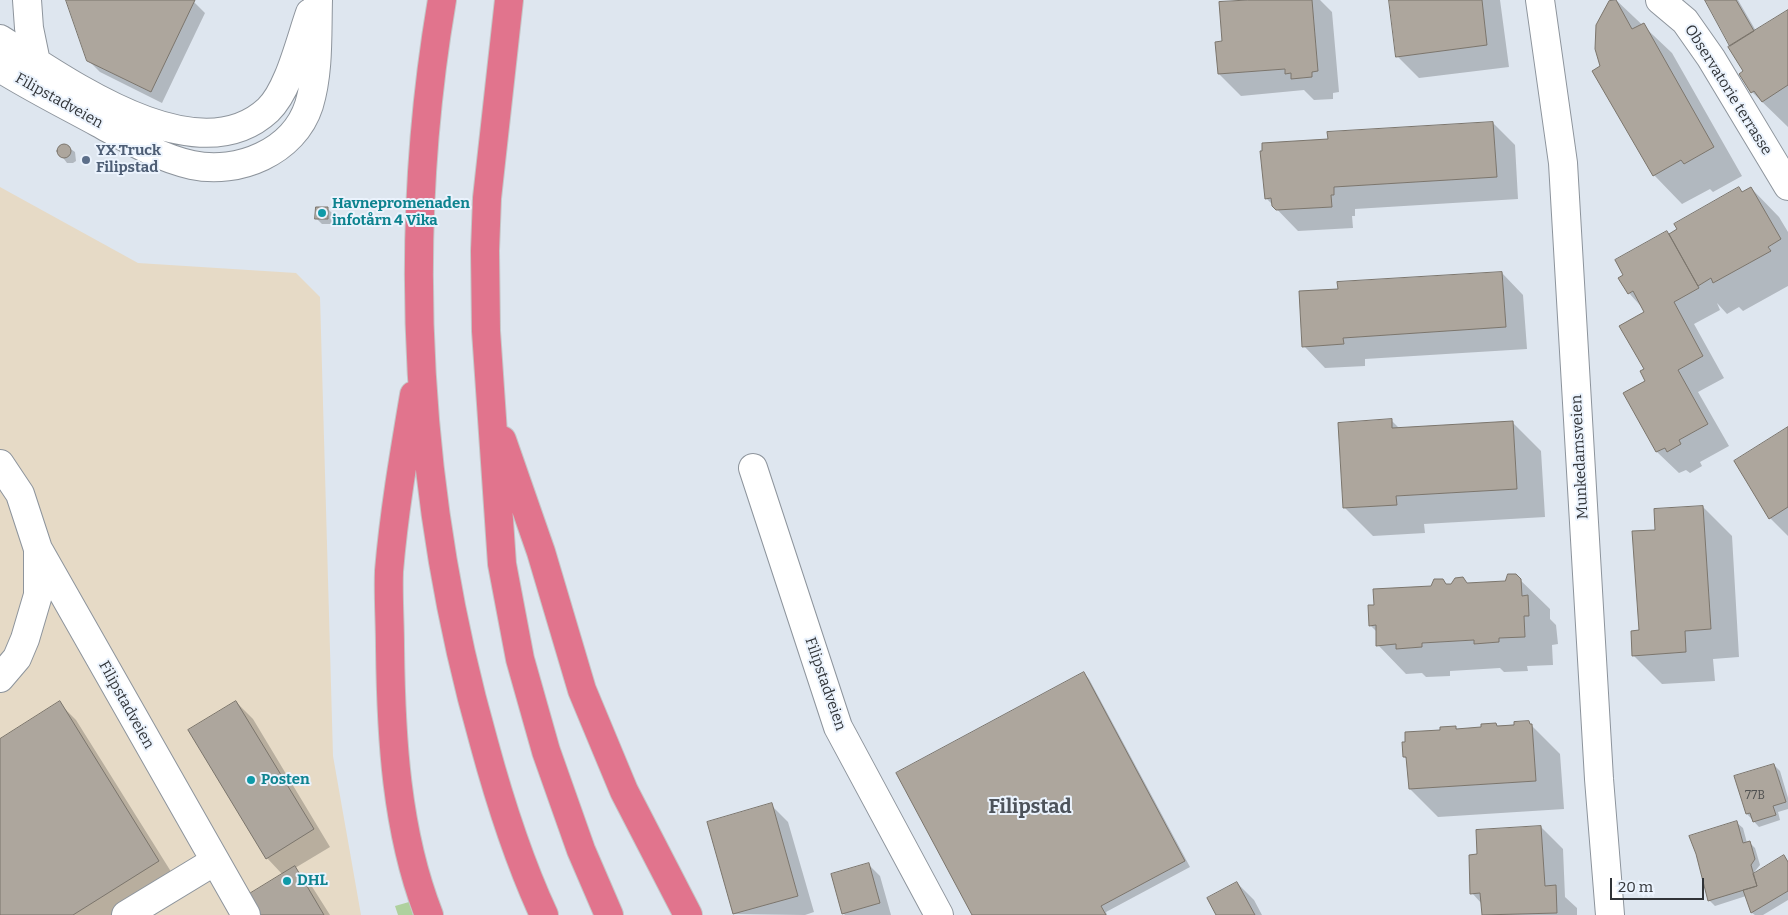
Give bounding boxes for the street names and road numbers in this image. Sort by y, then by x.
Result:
street label: Observatorie terrasse [1681,21,1775,159]
street label: Filipstadveien [12,69,106,133]
street label: Munkedamsveien [1568,394,1592,520]
street label: Filipstadveien [801,635,849,733]
street label: Filipstadveien [94,658,158,752]

